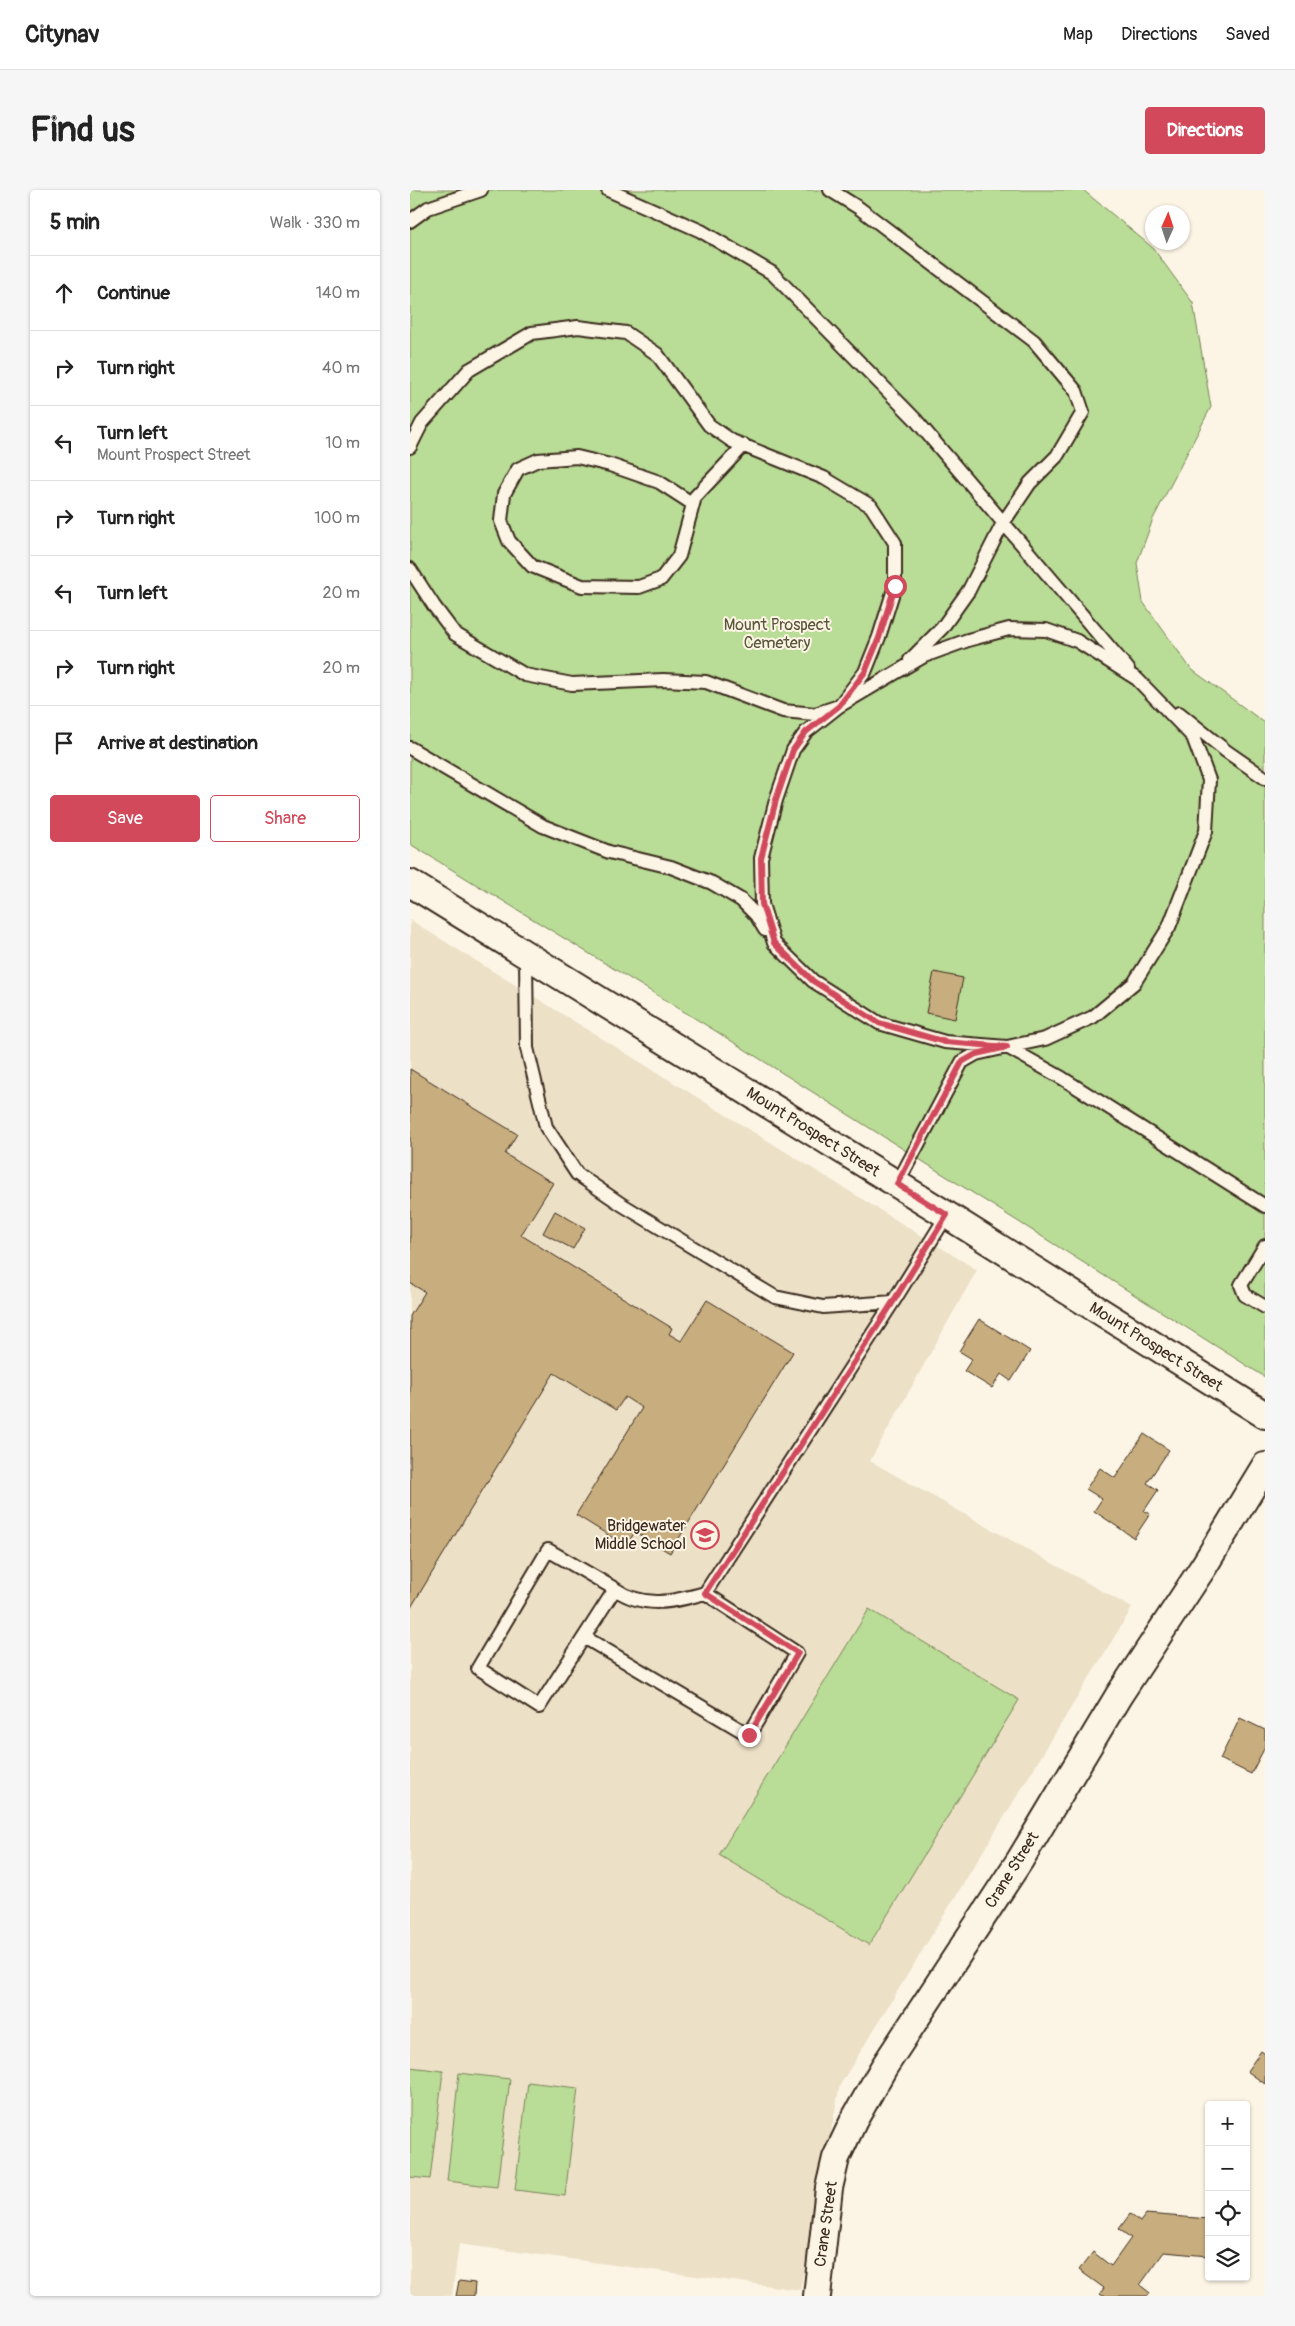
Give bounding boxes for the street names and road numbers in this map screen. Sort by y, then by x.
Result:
street label: Mount Prospect Street [743,1083,884,1181]
street label: Mount Prospect Street [1086,1298,1227,1396]
street label: Crane Street [981,1828,1044,1912]
street label: Crane Street [810,2179,842,2268]

